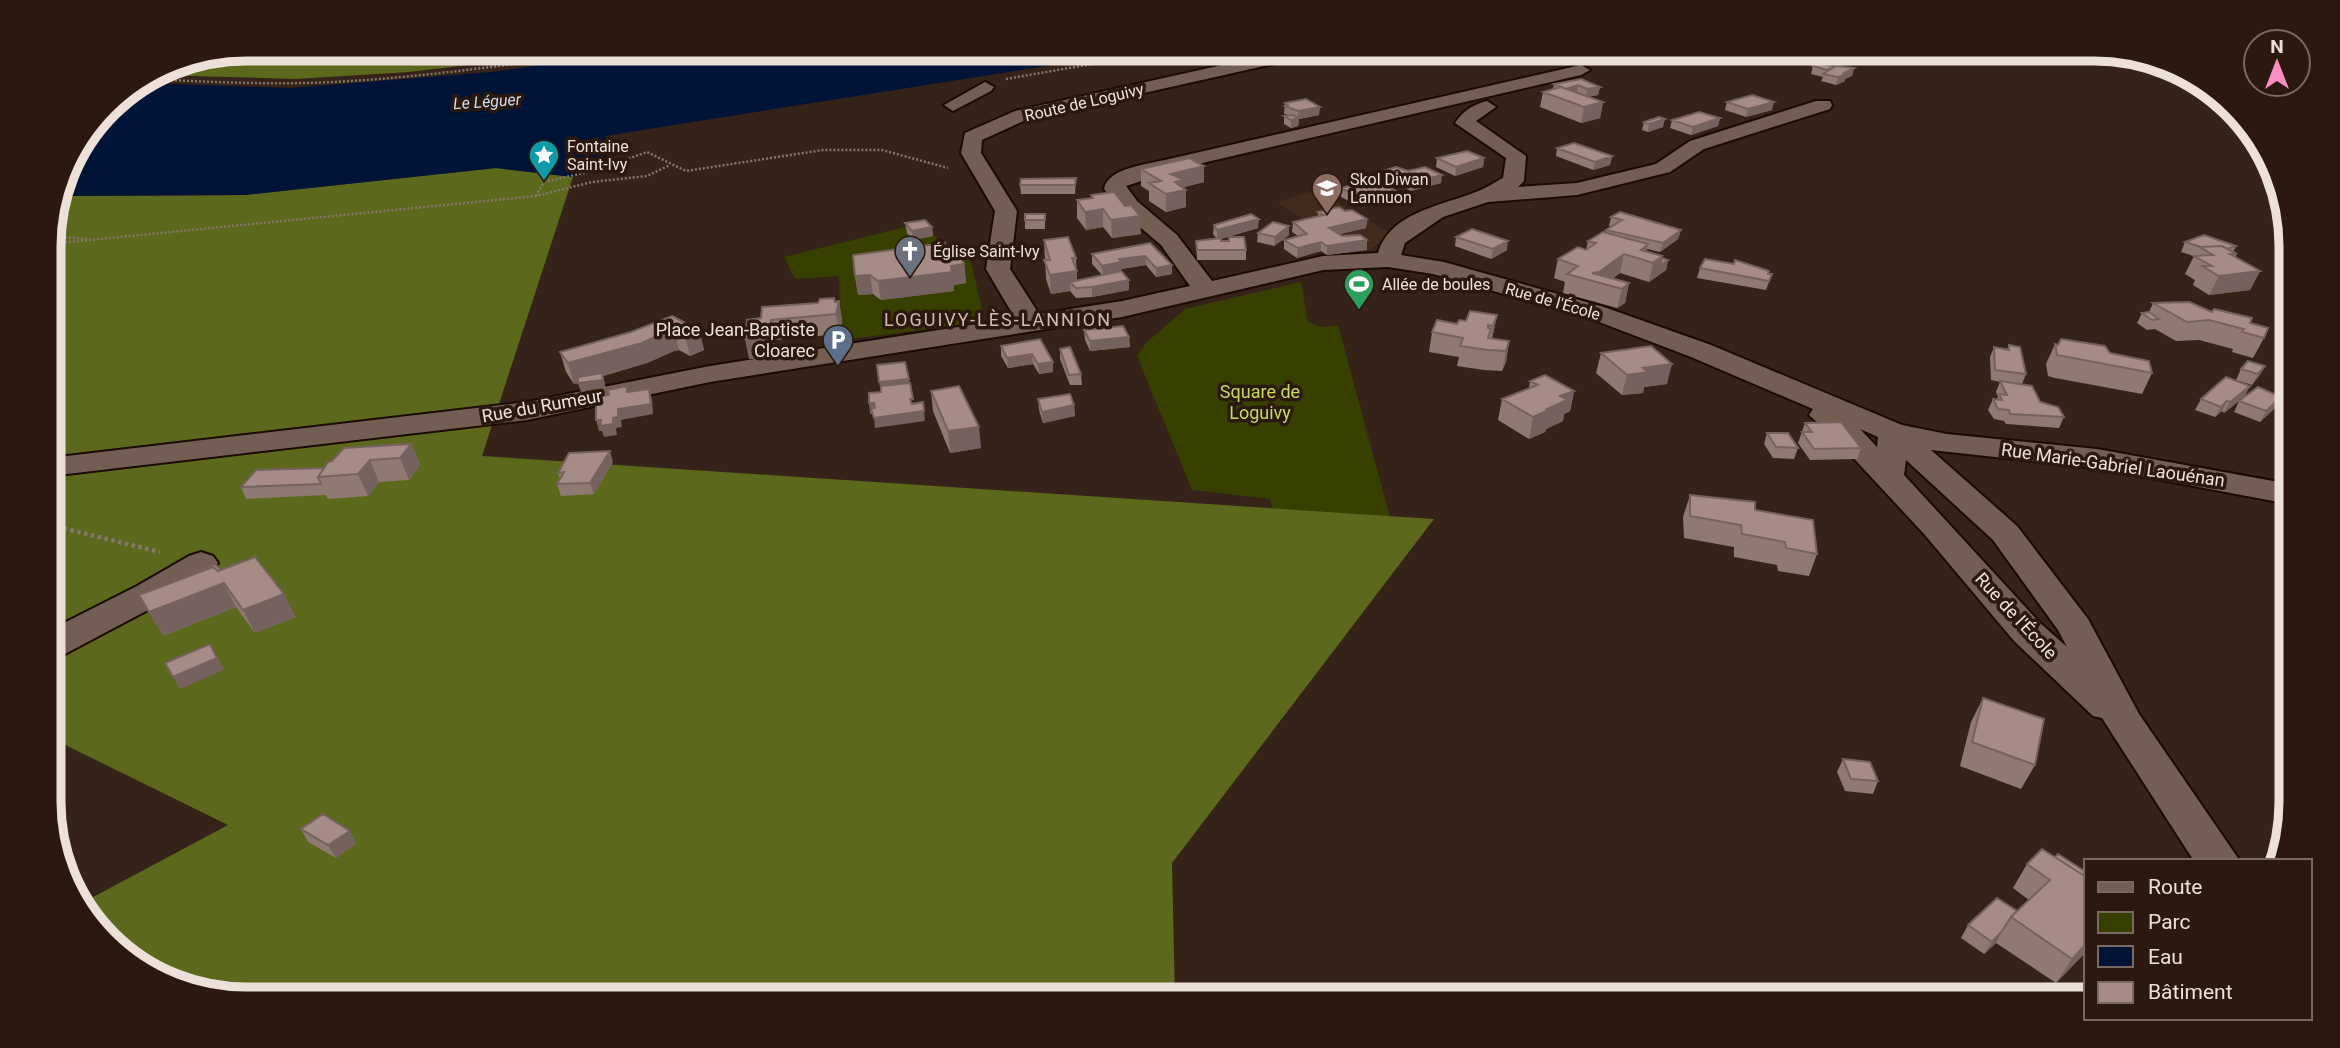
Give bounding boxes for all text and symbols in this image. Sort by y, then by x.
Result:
north arrow [2242,28,2312,98]
text: N [2270,35,2284,58]
street label: Route de Loguivy [1023,79,1146,125]
water label: Le Léguer [453,90,522,113]
place label: Fontaine Saint-Ivy [567,137,629,174]
place icon: Fontaine Saint-Ivy [527,138,561,182]
place label: Skol Diwan Lannuon [1350,170,1429,207]
school or university icon: Skol Diwan Lannuon [1310,171,1344,215]
church icon: Église Saint-Ivy [893,234,927,278]
place label: Église Saint-Ivy [933,242,1040,261]
sports icon: Allée de boules [1342,267,1376,311]
place label: Allée de boules [1382,275,1490,294]
street label: Rue de l'École [1503,279,1603,324]
district label: LOGUIVY-LÈS-LANNION [884,309,1112,330]
place label: Place Jean-Baptiste Cloarec [656,319,815,361]
parking icon: Place Jean-Baptiste Cloarec [821,323,855,367]
park label: Square de Loguivy [1220,381,1300,423]
street label: Rue du Rumeur [480,385,604,426]
street label: Rue Marie-Gabriel Laouénan [2000,438,2226,491]
street label: Rue de l'École [1971,568,2062,663]
legend [2084,859,2312,1020]
text: Route [2148,875,2203,899]
text: Parc [2148,910,2190,934]
text: Eau [2148,945,2183,969]
text: Bâtiment [2148,980,2233,1004]

